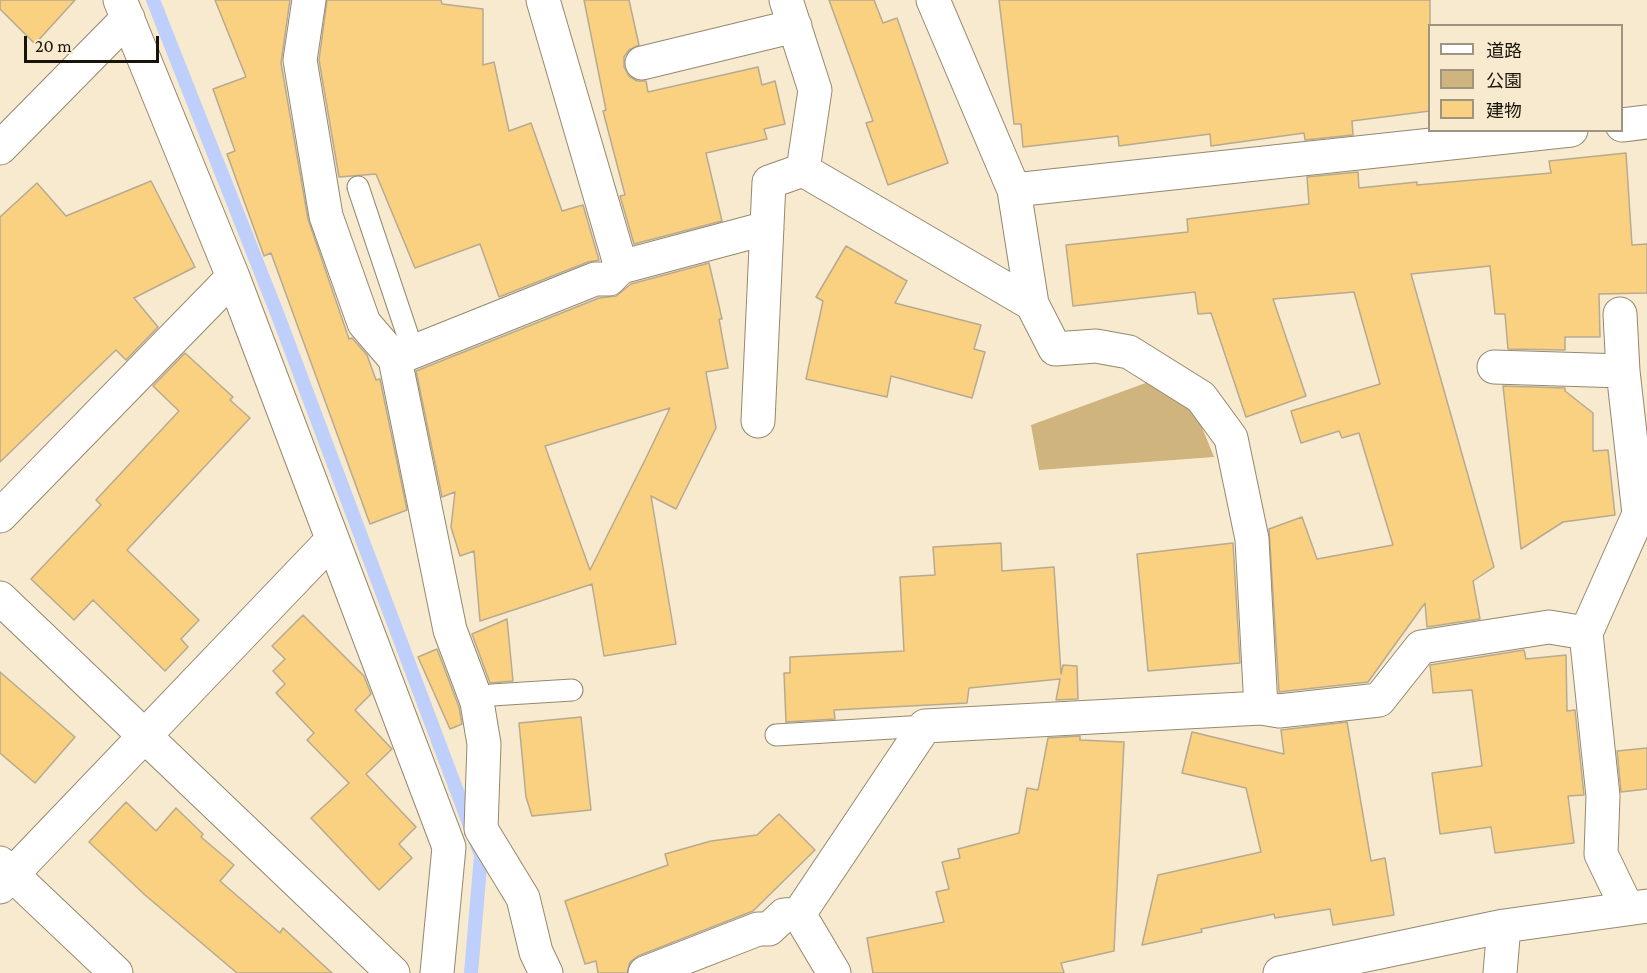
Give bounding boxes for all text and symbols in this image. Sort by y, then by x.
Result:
scale bar [27,24,162,62]
legend [1428,24,1623,132]
text: 20 m [35,36,72,56]
text: 道路 [1486,41,1522,61]
text: 公園 [1486,71,1522,91]
text: 建物 [1486,101,1522,121]

